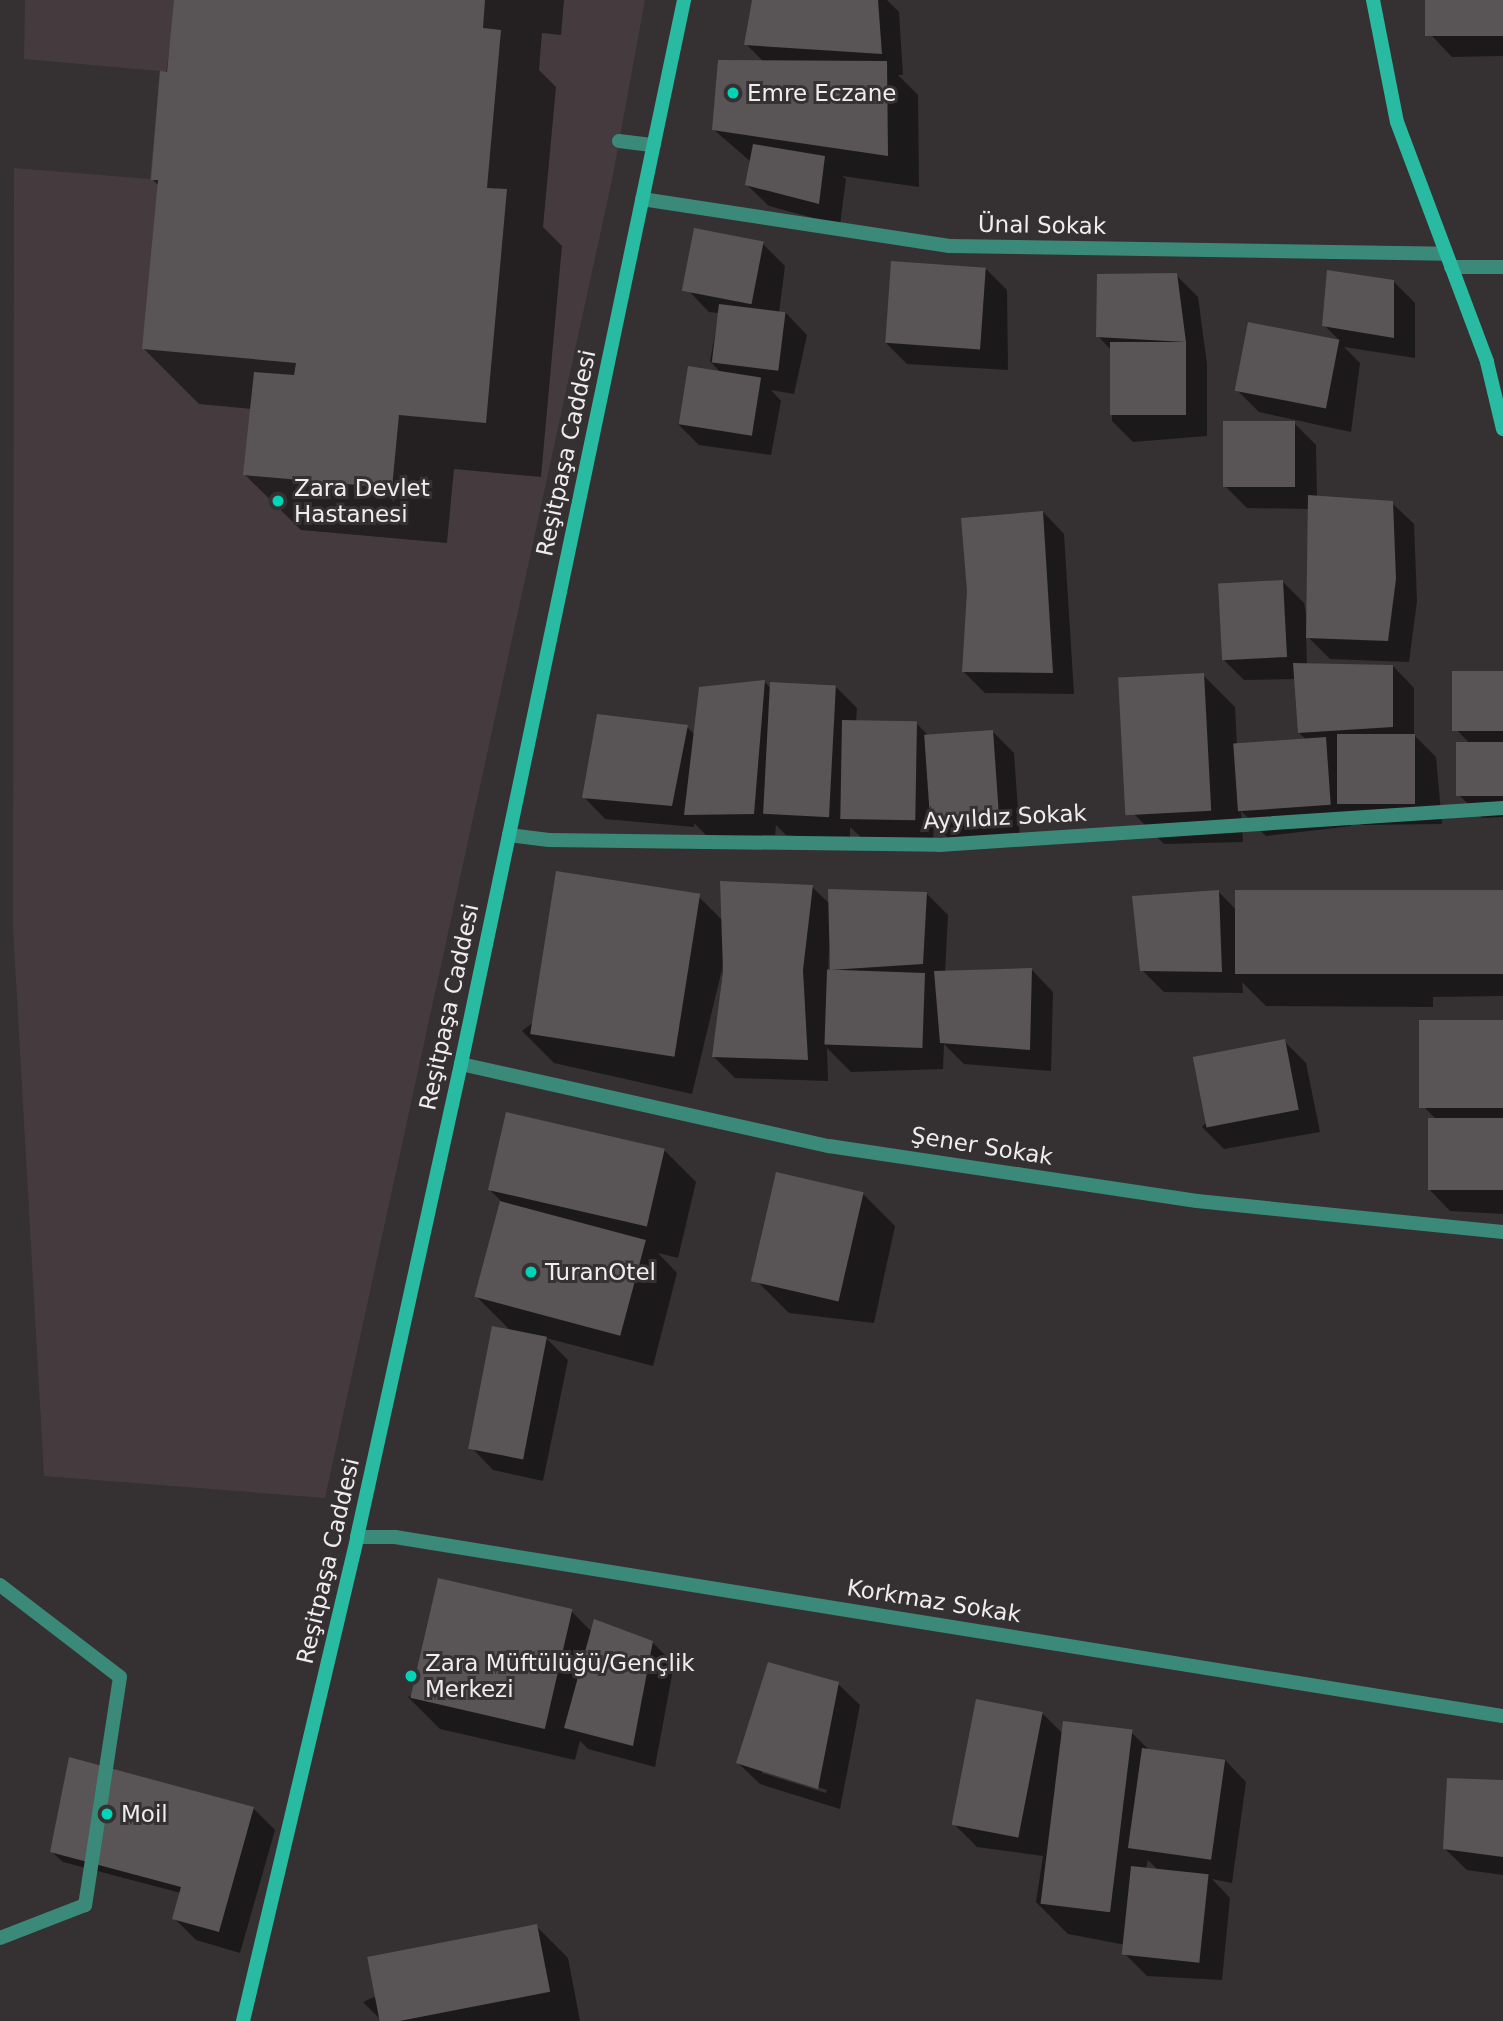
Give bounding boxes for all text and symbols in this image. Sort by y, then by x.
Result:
place label: Emre Eczane [747,79,896,107]
marker: Emre Eczane [725,85,741,101]
street label: Ünal Sokak [978,210,1106,240]
street label: Reşitpaşa Caddesi [531,347,601,559]
place label: Zara Devlet Hastanesi [294,474,430,528]
marker: Zara Devlet Hastanesi [268,491,288,511]
street label: Ayyıldız Sokak [923,799,1087,835]
street label: Reşitpaşa Caddesi [414,901,484,1113]
street label: Şener Sokak [909,1121,1055,1171]
place label: TuranOtel [545,1258,656,1286]
marker: TuranOtel [523,1264,539,1280]
street label: Reşitpaşa Caddesi [291,1455,365,1667]
street label: Korkmaz Sokak [845,1574,1023,1628]
place label: Zara Müftülüğü/Gençlik Merkezi [425,1649,695,1703]
marker: Zara Müftülüğü/Gençlik Merkezi [403,1668,419,1684]
place label: Moil [121,1800,168,1828]
marker: Moil [99,1806,115,1822]

